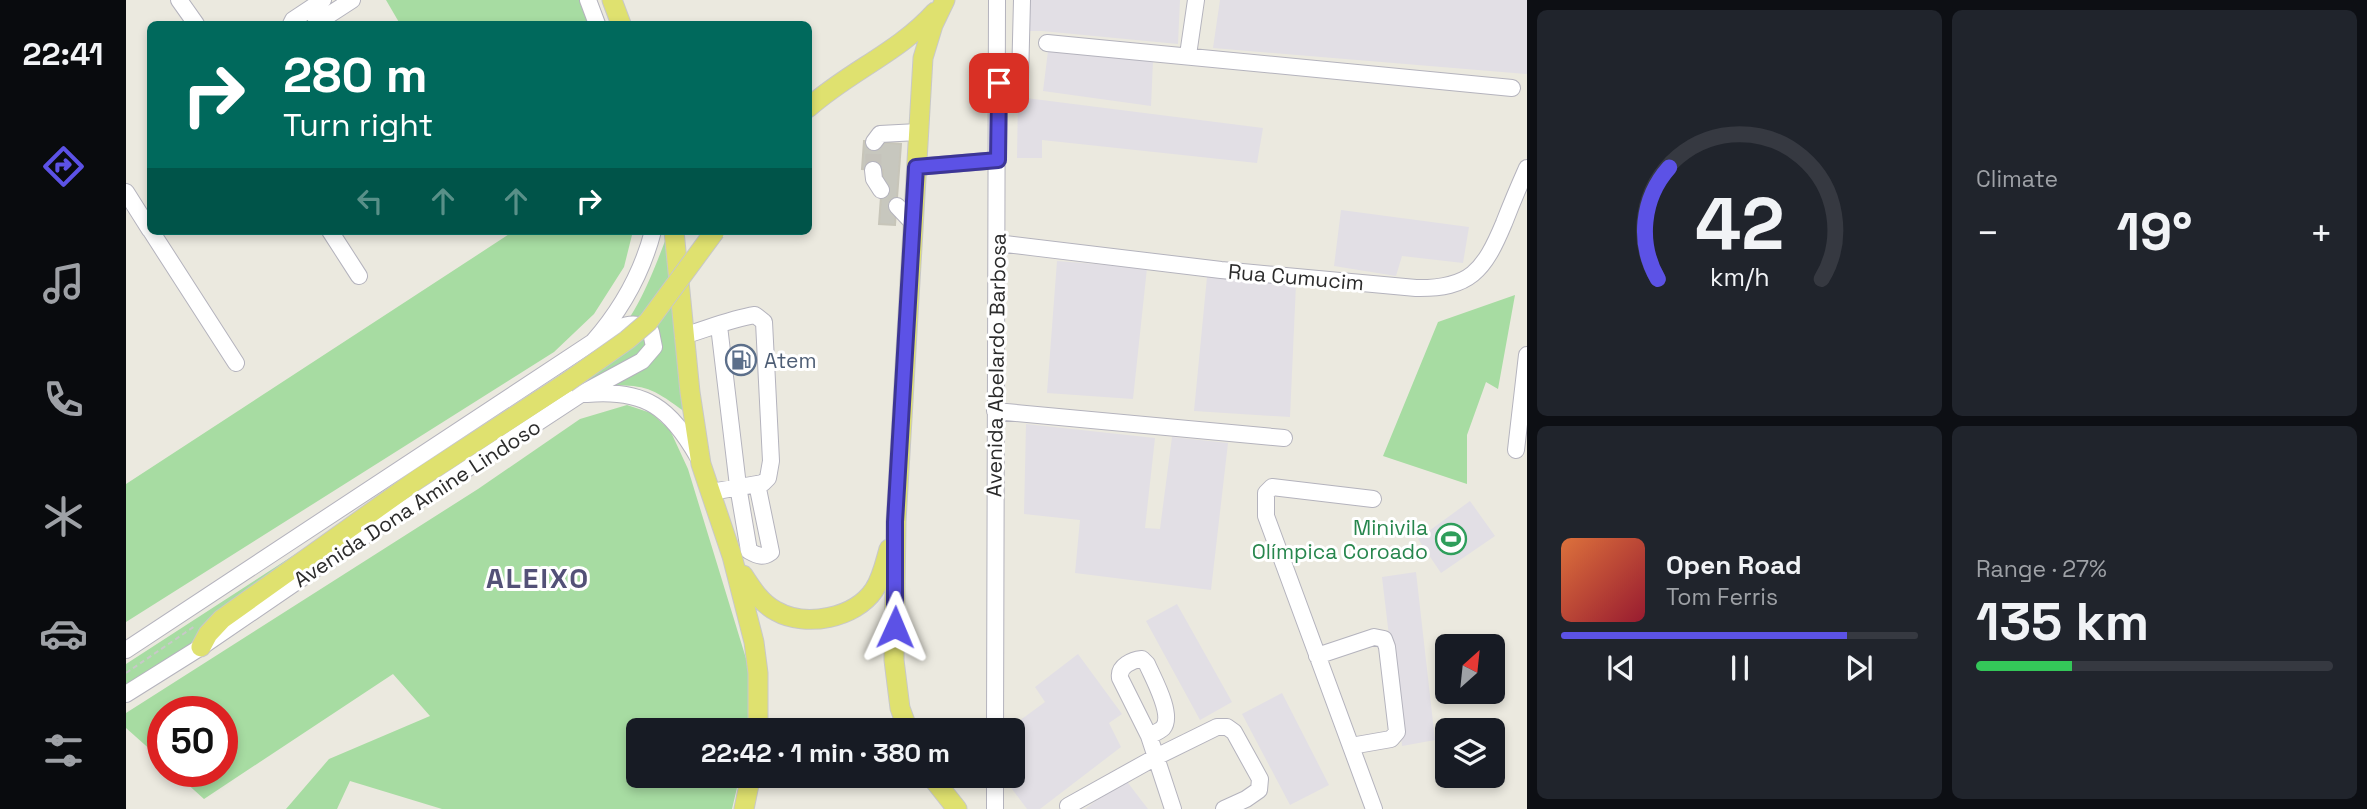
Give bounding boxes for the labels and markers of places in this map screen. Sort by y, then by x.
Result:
pin [969,53,1029,113]
fuel station icon: Atem [724,343,758,377]
place label: Atem [764,347,817,374]
place label: Minivila Olímpica Coroado [1252,514,1428,565]
sports icon: Minivila Olímpica Coroado [1434,522,1468,556]

